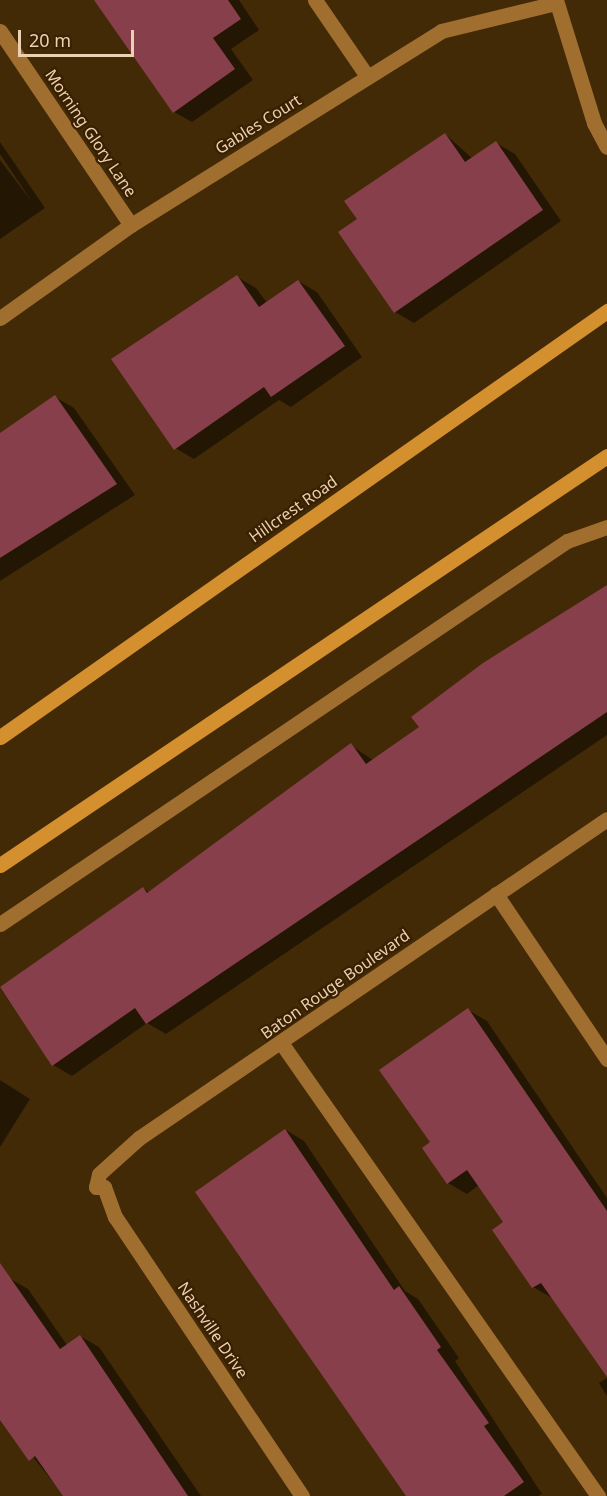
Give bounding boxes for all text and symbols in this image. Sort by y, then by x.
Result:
scale bar [21,18,136,56]
text: 20 m [29,28,71,52]
street label: Morning Glory Lane [41,66,141,200]
street label: Gables Court [212,90,304,158]
street label: Hillcrest Road [245,472,341,546]
street label: Baton Rouge Boulevard [257,925,413,1043]
street label: Nashville Drive [174,1278,252,1382]

